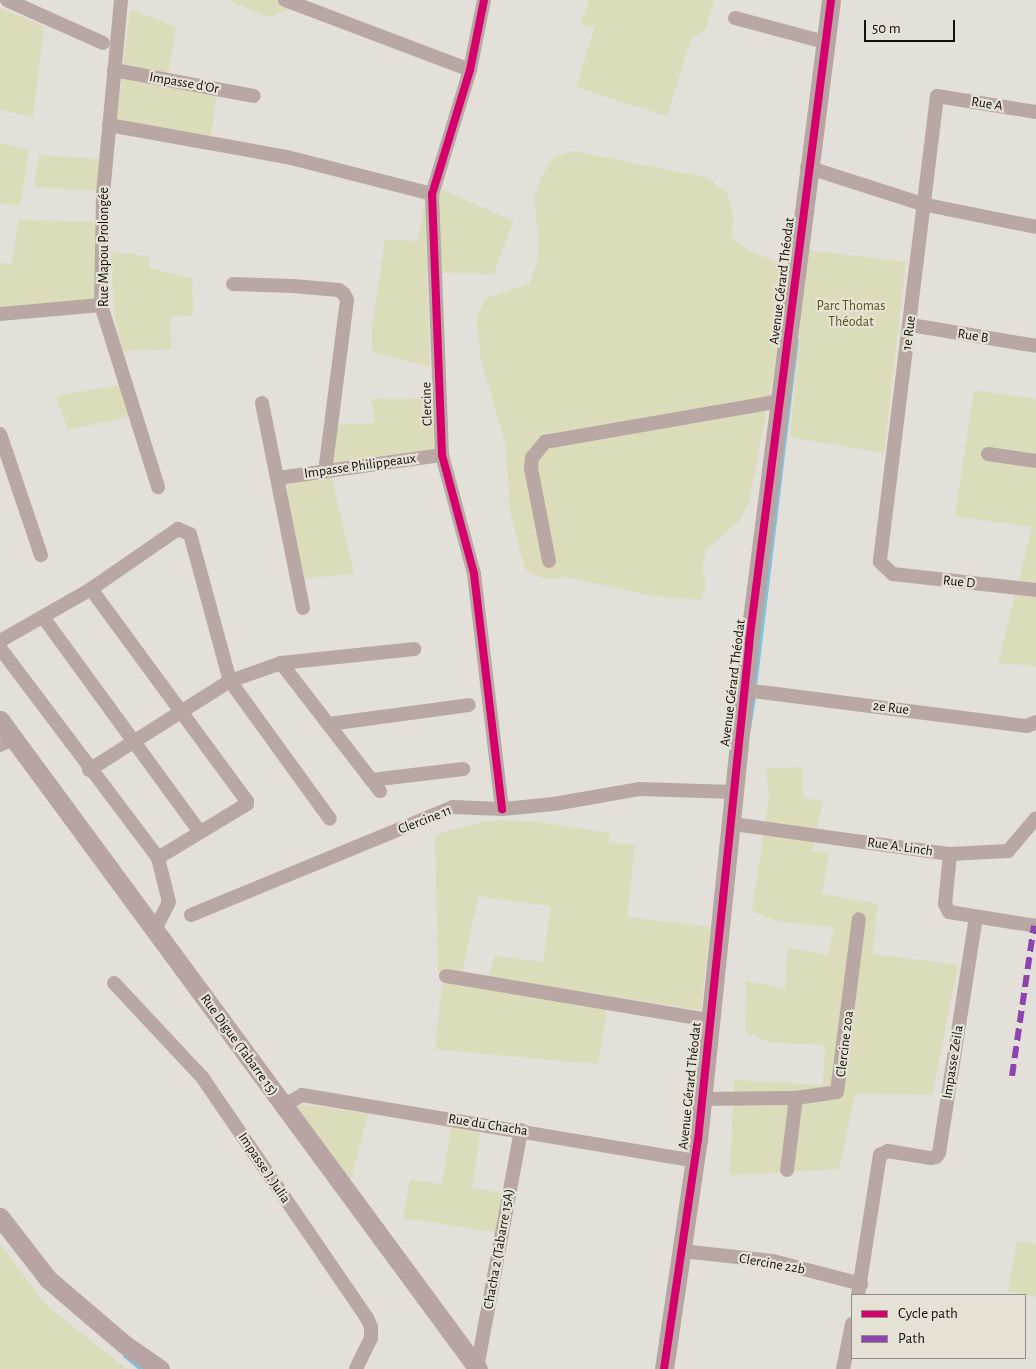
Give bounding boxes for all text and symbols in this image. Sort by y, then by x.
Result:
scale bar [866,10,957,42]
text: 50 m [872,21,901,36]
street label: Impasse d'Or [148,69,220,97]
street label: Rue A [970,93,1004,115]
street label: Rue Mapou Prolongée [96,187,112,307]
street label: Avenue Gérard Théodat [766,216,798,346]
park label: Parc Thomas Théodat [816,298,886,331]
street label: 1e Rue [899,315,919,351]
street label: Rue B [956,325,990,347]
street label: Clercine [418,382,436,426]
street label: Impasse Philippeaux [303,450,417,482]
street label: Rue D [942,572,976,592]
street label: Avenue Gérard Théodat [717,618,749,748]
street label: 2e Rue [872,697,910,719]
street label: Clercine 11 [396,802,454,838]
street label: Rue A. Linch [866,834,934,860]
street label: Rue Digue (Tabarre 15) [197,991,281,1099]
street label: Clercine 20a [833,1010,857,1078]
street label: Avenue Gérard Théodat [675,1021,705,1151]
street label: Impasse Zeila [939,1024,967,1100]
street label: Rue du Chacha [447,1110,529,1140]
street label: Impasse J. Julia [234,1129,294,1207]
street label: Chacha 2 (Tabarre 15A) [480,1187,518,1311]
street label: Clercine 22b [738,1250,806,1278]
legend [851,1294,1026,1359]
text: Cycle path [898,1306,958,1321]
text: Path [898,1331,925,1346]

